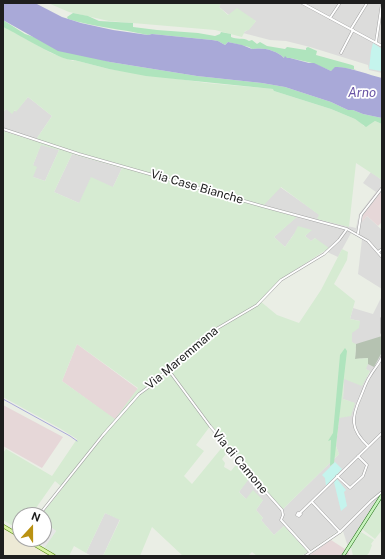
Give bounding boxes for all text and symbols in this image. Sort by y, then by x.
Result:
water label: Arno [348,85,376,101]
street label: Via Case Bianche [149,167,245,207]
street label: Via Maremmana [143,324,221,392]
street label: Via di Camone [209,427,271,497]
north arrow [12,507,52,547]
text: N [30,510,42,524]

